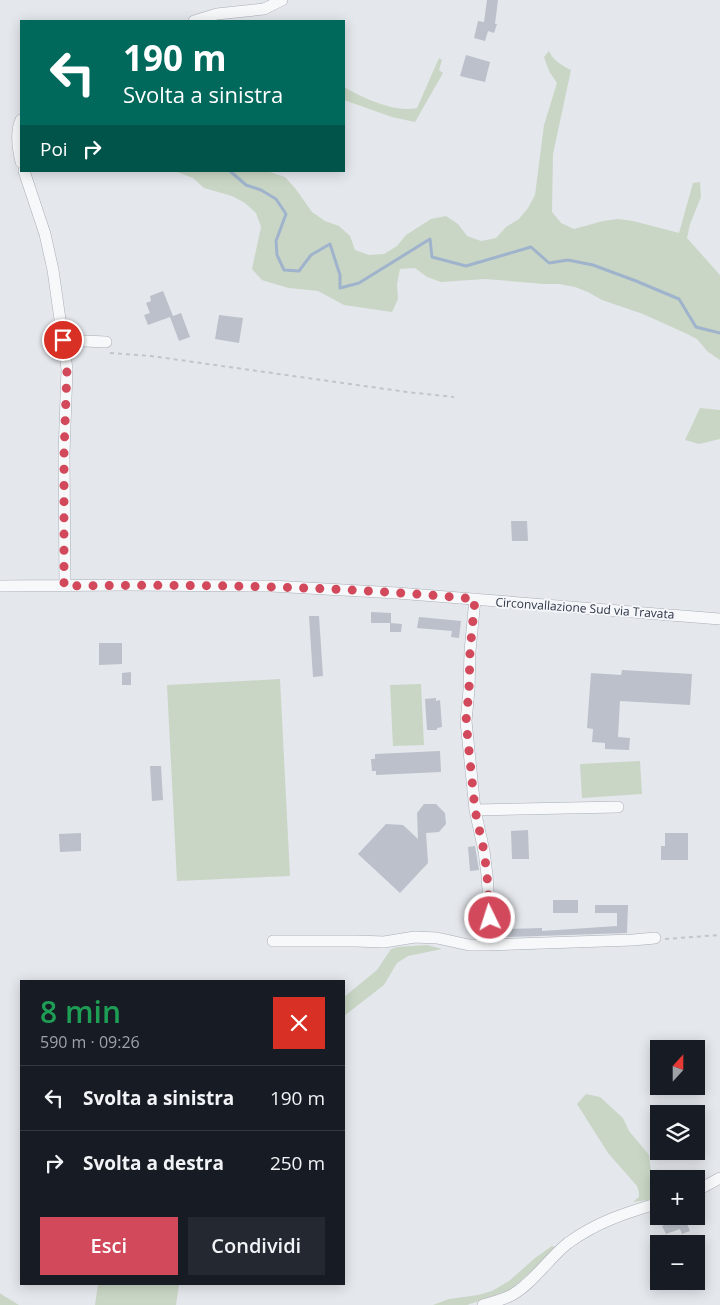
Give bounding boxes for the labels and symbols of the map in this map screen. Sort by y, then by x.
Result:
pin [42,319,84,361]
street label: Circonvallazione Sud via Travata [495,593,675,623]
position arrow [463,891,515,943]
north arrow [650,1040,705,1095]

